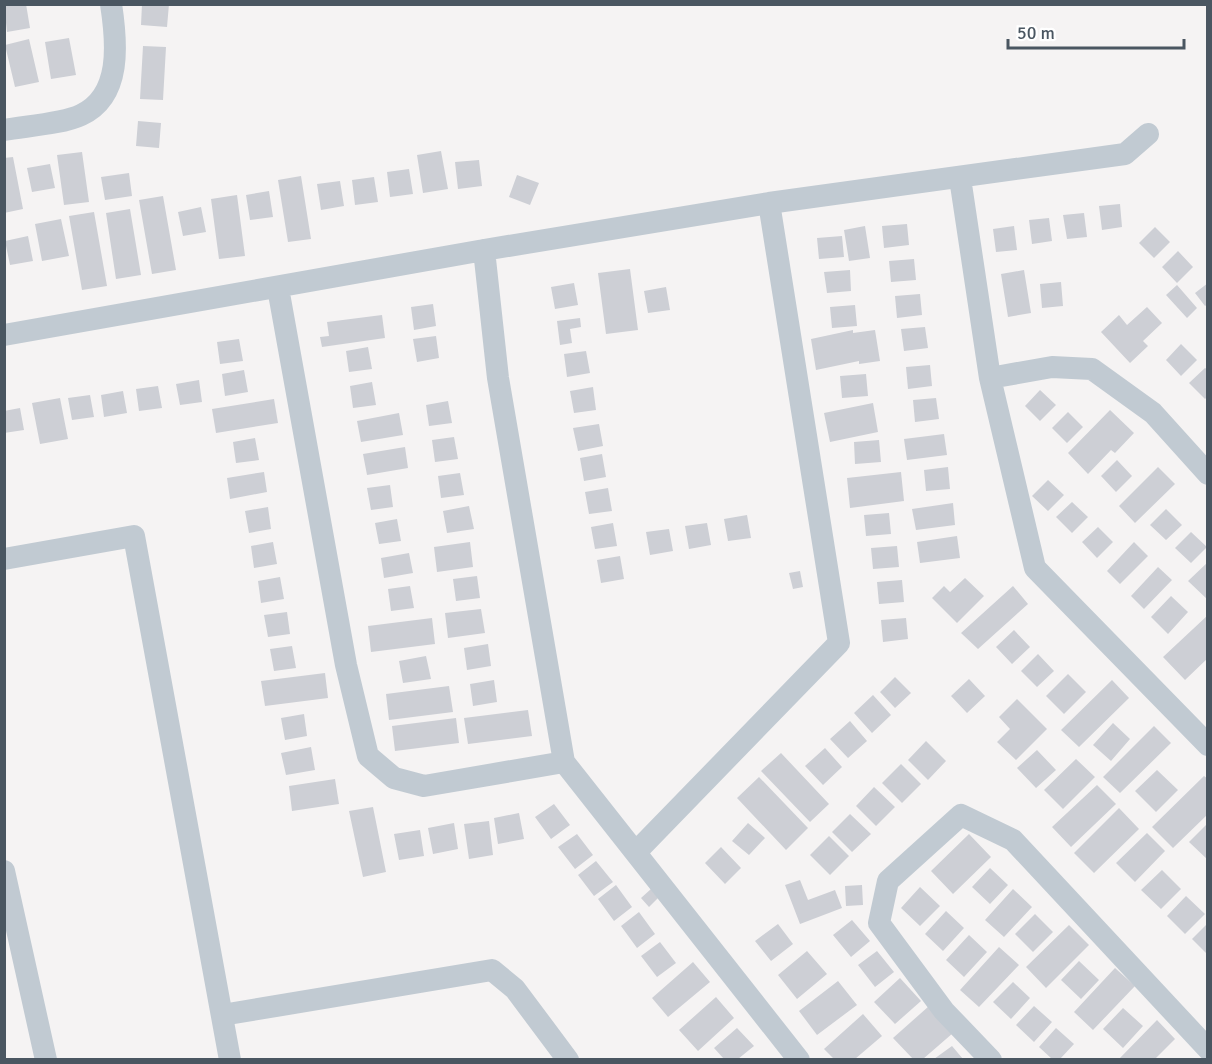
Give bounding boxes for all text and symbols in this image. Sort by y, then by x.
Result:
scale bar [1008,12,1184,50]
text: 50 m [1017,22,1055,44]

